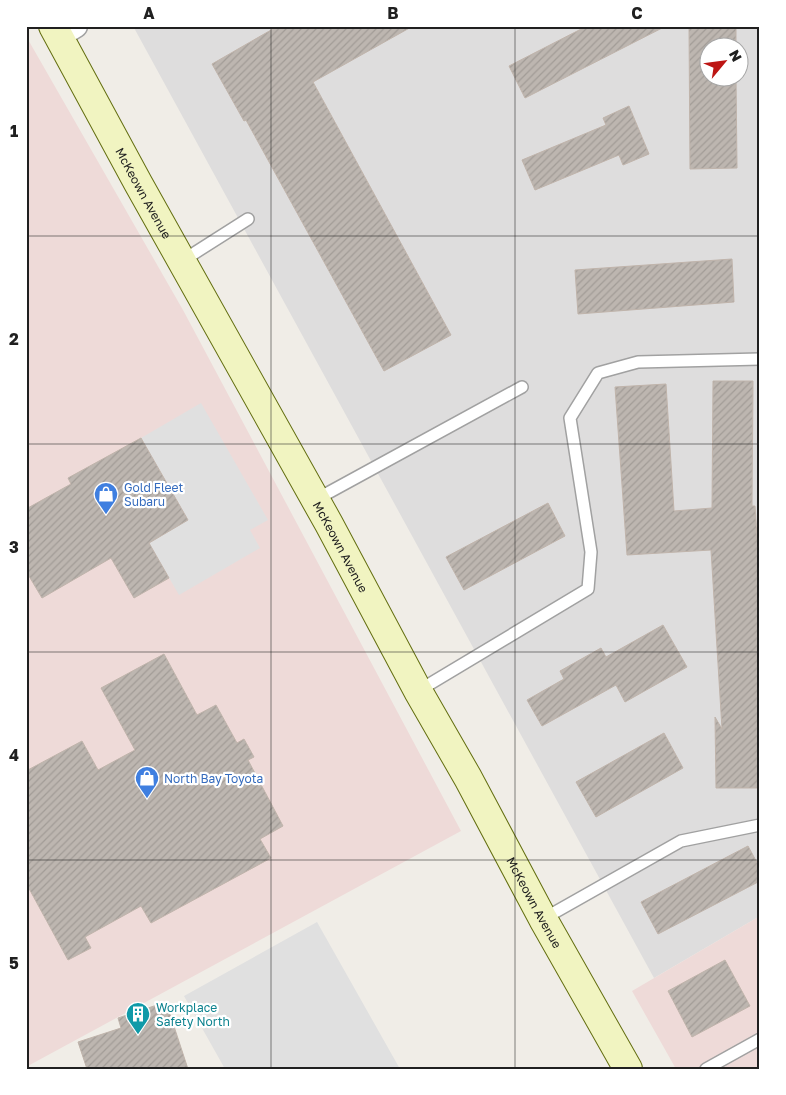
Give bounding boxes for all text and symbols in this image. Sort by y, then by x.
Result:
text: A [143,3,155,23]
text: B [387,3,399,23]
text: C [631,3,643,23]
north arrow [698,38,748,88]
text: N [726,47,746,64]
text: 1 [10,121,18,141]
street label: McKeown Avenue [113,145,175,241]
text: 2 [9,329,19,349]
place label: Gold Fleet Subaru [124,480,184,509]
shop icon: Gold Fleet Subaru [93,481,119,515]
street label: McKeown Avenue [310,498,372,595]
text: 3 [9,537,19,557]
text: 4 [9,745,19,765]
shop icon: North Bay Toyota [134,765,160,799]
place label: North Bay Toyota [164,771,263,786]
street label: McKeown Avenue [504,854,565,951]
text: 5 [9,953,19,973]
place label: Workplace Safety North [156,1000,230,1029]
building icon: Workplace Safety North [125,1001,151,1035]

